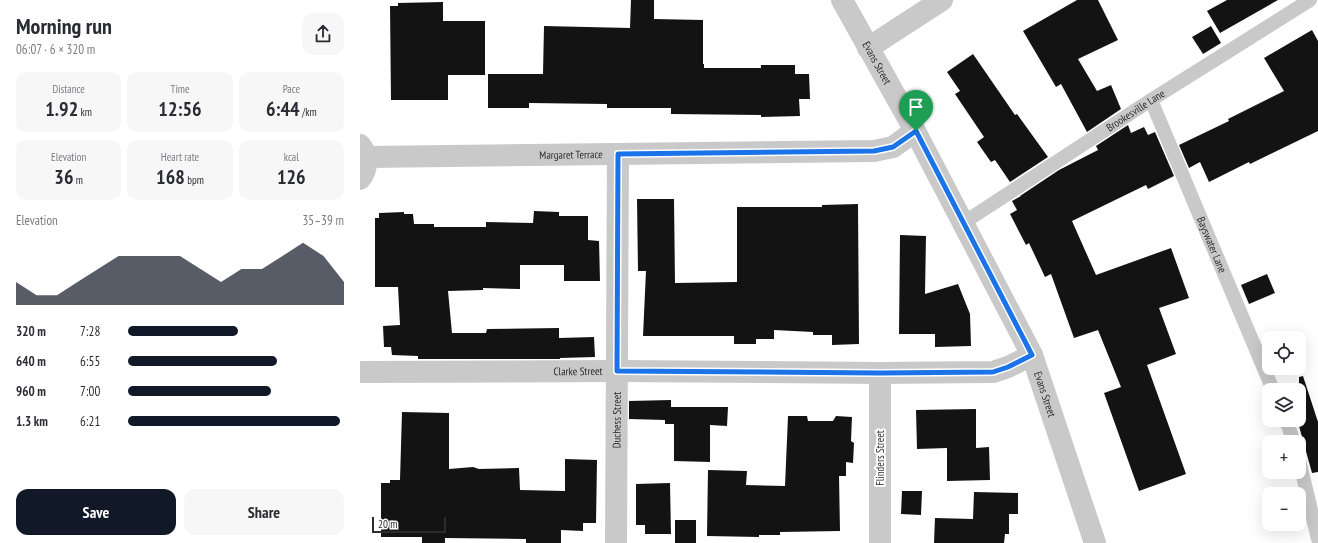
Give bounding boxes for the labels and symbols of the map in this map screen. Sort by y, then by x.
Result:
street label: Evans Street [859,39,895,87]
street label: Brookesville Lane [1103,86,1168,134]
pin [899,90,933,131]
street label: Margaret Terrace [539,147,603,162]
street label: Bayswater Lane [1194,215,1230,275]
street label: Clarke Street [554,364,602,378]
street label: Evans Street [1031,370,1059,419]
street label: Duchess Street [609,392,624,448]
street label: Flinders Street [873,430,887,486]
scale bar [372,515,446,534]

